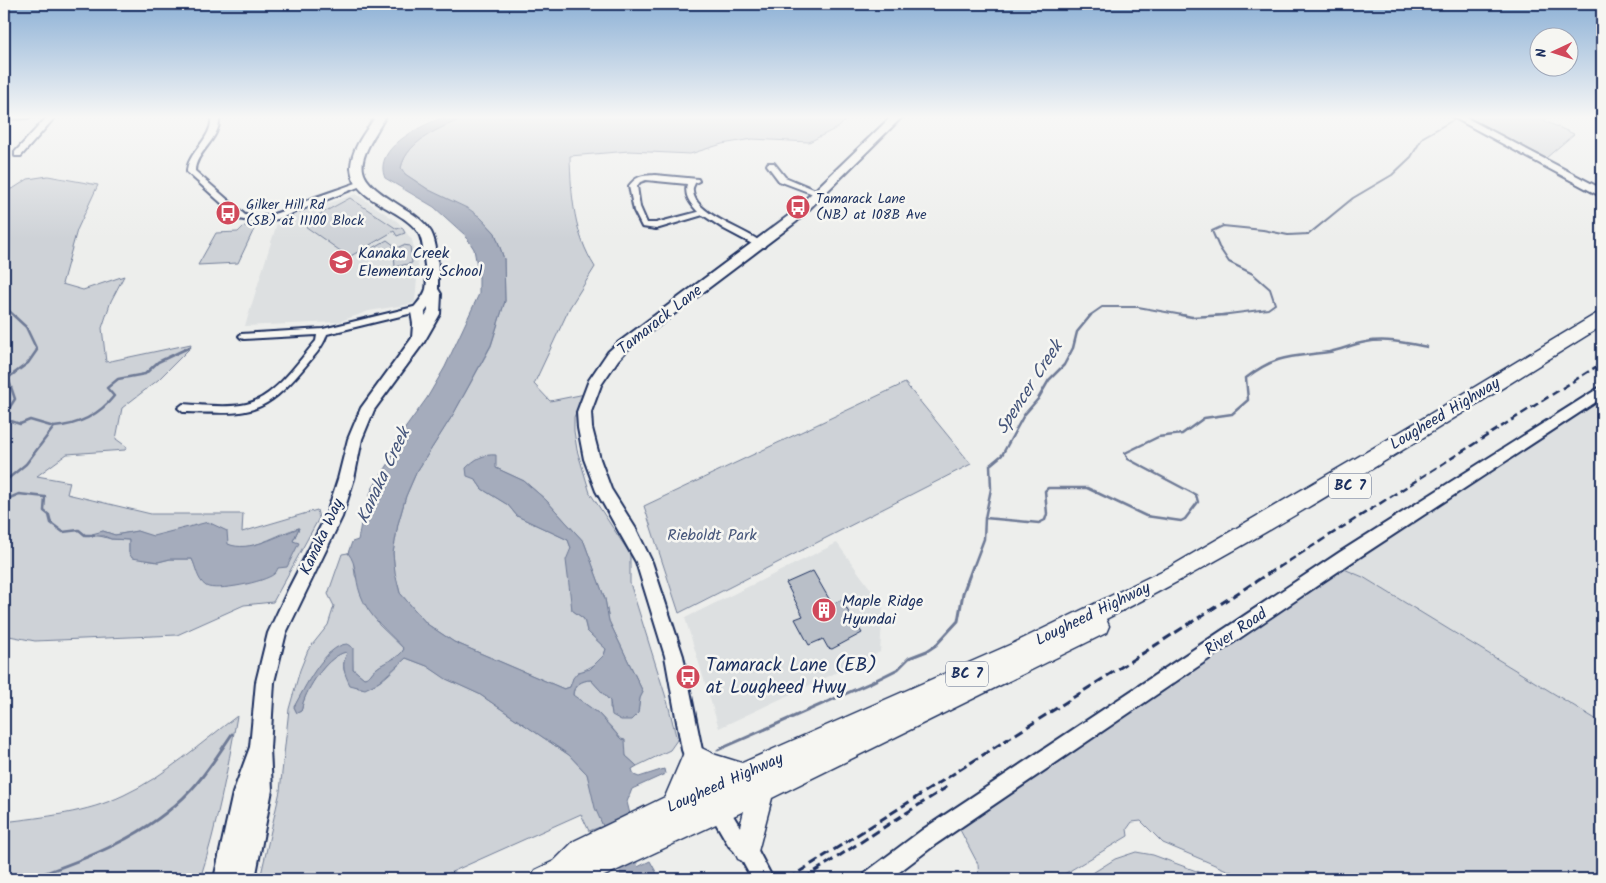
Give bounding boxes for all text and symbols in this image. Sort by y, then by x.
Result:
north arrow [1528,28,1578,78]
text: N [1531,48,1553,58]
place label: Tamarack Lane (NB) at 108B Ave [816,188,927,226]
place label: Gilker Hill Rd (SB) at 11100 Block [246,194,364,232]
bus stop icon: Tamarack Lane (NB) at 108B Ave [785,194,811,220]
bus stop icon: Gilker Hill Rd (SB) at 11100 Block [215,200,241,226]
place label: Kanaka Creek Elementary School [358,241,483,284]
school or university icon: Kanaka Creek Elementary School [328,249,354,275]
street label: Tamarack Lane [612,279,708,361]
water label: Spencer Creek [989,333,1073,441]
street label: Lougheed Highway [1385,371,1505,457]
water label: Kanaka Creek [349,421,420,529]
road number: BC 7 [1329,474,1371,498]
street label: Kanaka Way [293,494,351,579]
park label: Rieboldt Park [667,523,757,548]
street label: Lougheed Highway [1031,575,1155,653]
place label: Maple Ridge Hyundai [842,589,923,632]
building icon: Maple Ridge Hyundai [811,597,837,623]
street label: River Road [1200,601,1273,662]
place label: Tamarack Lane (EB) at Lougheed Hwy [706,651,877,703]
road number: BC 7 [946,662,988,686]
bus stop icon: Tamarack Lane (EB) at Lougheed Hwy [675,664,701,690]
street label: Lougheed Highway [663,746,788,820]

